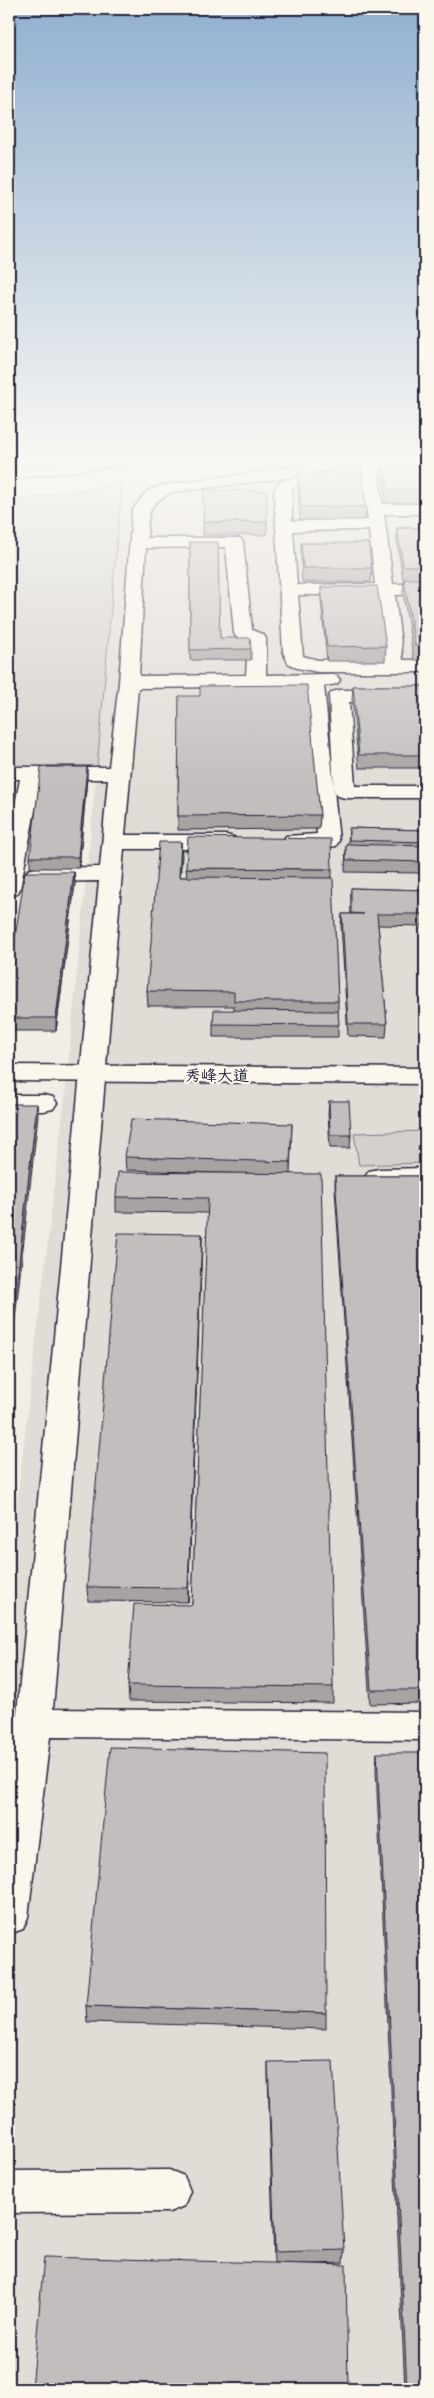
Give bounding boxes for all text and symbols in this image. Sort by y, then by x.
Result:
street label: 秀峰大道 [185,1066,249,1089]

